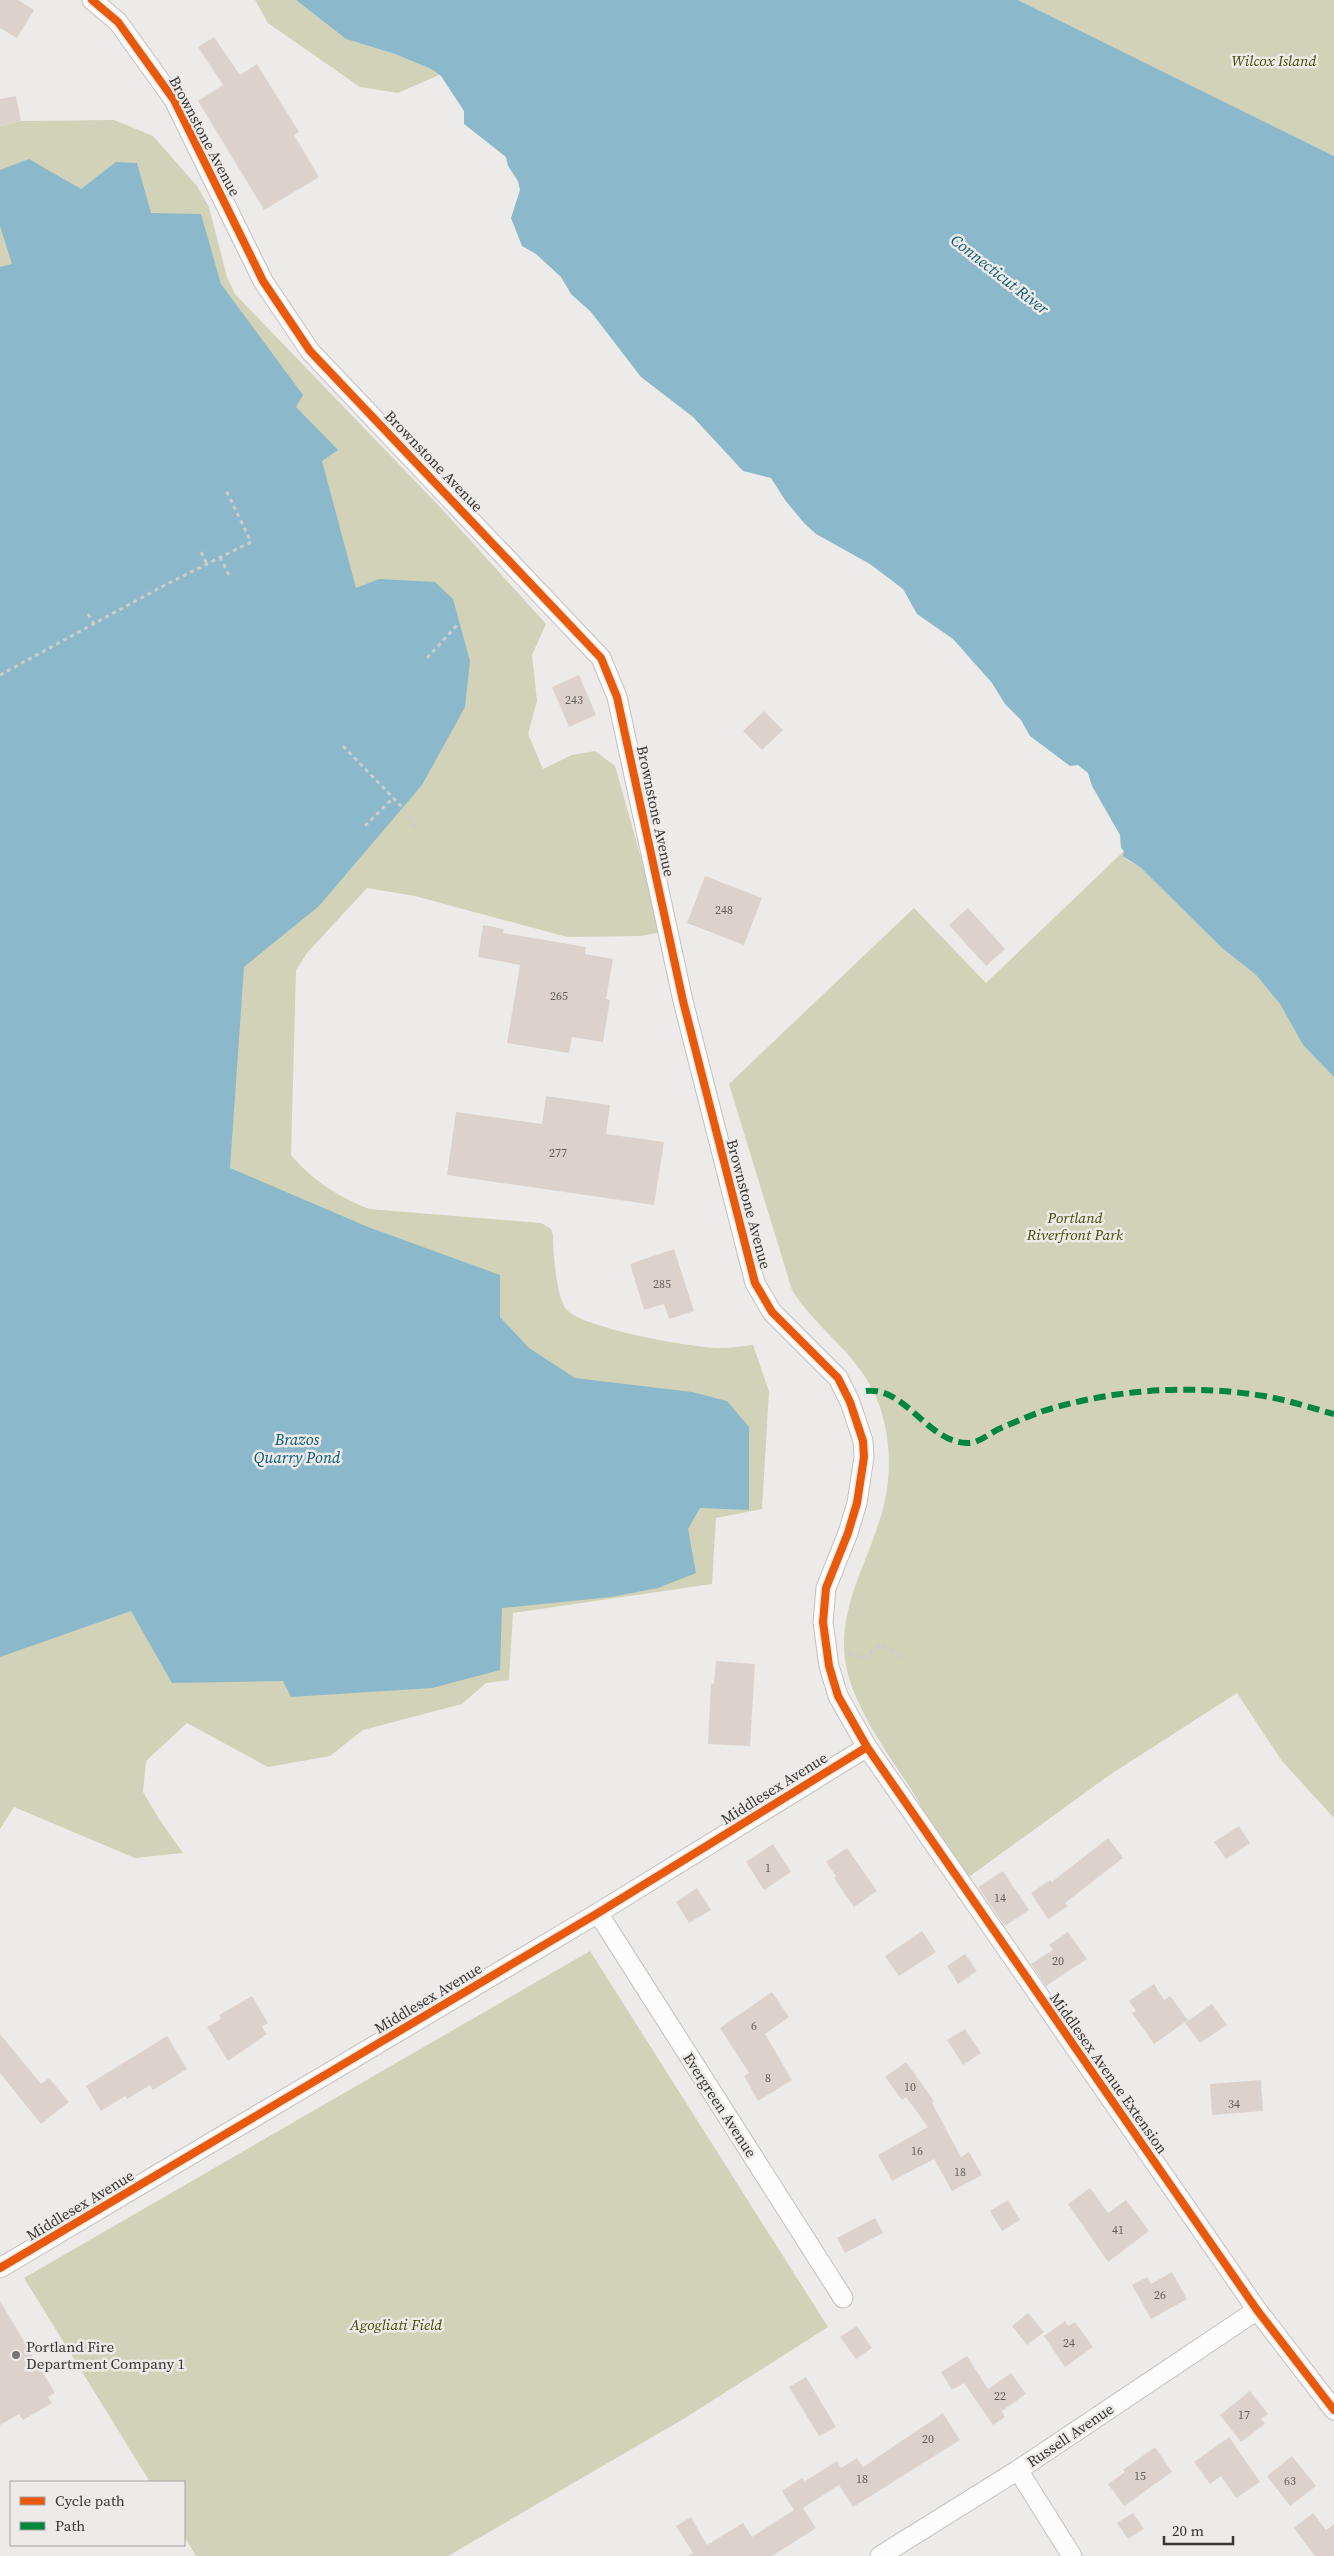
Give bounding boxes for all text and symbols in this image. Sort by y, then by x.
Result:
park label: Wilcox Island [1232,50,1317,71]
street label: Brownstone Avenue [164,72,246,200]
water label: Connecticut River [946,229,1054,320]
street label: Brownstone Avenue [380,406,488,517]
house number: 243 [565,692,583,708]
street label: Brownstone Avenue [632,744,680,879]
house number: 248 [715,902,733,918]
house number: 265 [550,988,568,1004]
street label: Brownstone Avenue [722,1137,777,1272]
house number: 277 [549,1145,567,1161]
park label: Portland Riverfront Park [1026,1207,1124,1245]
house number: 285 [653,1276,671,1292]
water label: Brazos Quarry Pond [254,1428,341,1468]
street label: Middlesex Avenue [717,1747,832,1829]
house number: 1 [765,1860,771,1876]
house number: 14 [994,1890,1006,1906]
house number: 20 [1052,1953,1064,1969]
street label: Middlesex Avenue [370,1957,486,2038]
street label: Middlesex Avenue Extension [1045,1988,1173,2158]
house number: 6 [751,2018,757,2034]
street label: Evergreen Avenue [678,2049,762,2162]
house number: 8 [765,2070,771,2086]
house number: 10 [904,2079,916,2095]
house number: 34 [1228,2096,1240,2112]
house number: 16 [911,2143,923,2159]
street label: Middlesex Avenue [22,2164,138,2245]
house number: 18 [954,2164,966,2180]
house number: 41 [1112,2222,1124,2238]
house number: 26 [1154,2287,1166,2303]
park label: Agogliati Field [349,2314,442,2335]
house number: 24 [1063,2335,1075,2351]
place label: Portland Fire Department Company 1 [26,2336,185,2374]
marker: Portland Fire Department Company 1 [10,2349,22,2361]
house number: 22 [994,2388,1006,2404]
street label: Russell Avenue [1022,2398,1118,2472]
house number: 17 [1238,2407,1250,2423]
house number: 20 [922,2431,934,2447]
house number: 15 [1134,2468,1146,2484]
house number: 18 [856,2471,868,2487]
house number: 63 [1284,2473,1296,2489]
legend [10,2481,185,2546]
text: Cycle path [55,2490,125,2511]
scale bar [1164,2514,1233,2546]
text: Path [55,2515,85,2536]
text: 20 m [1172,2520,1204,2541]

